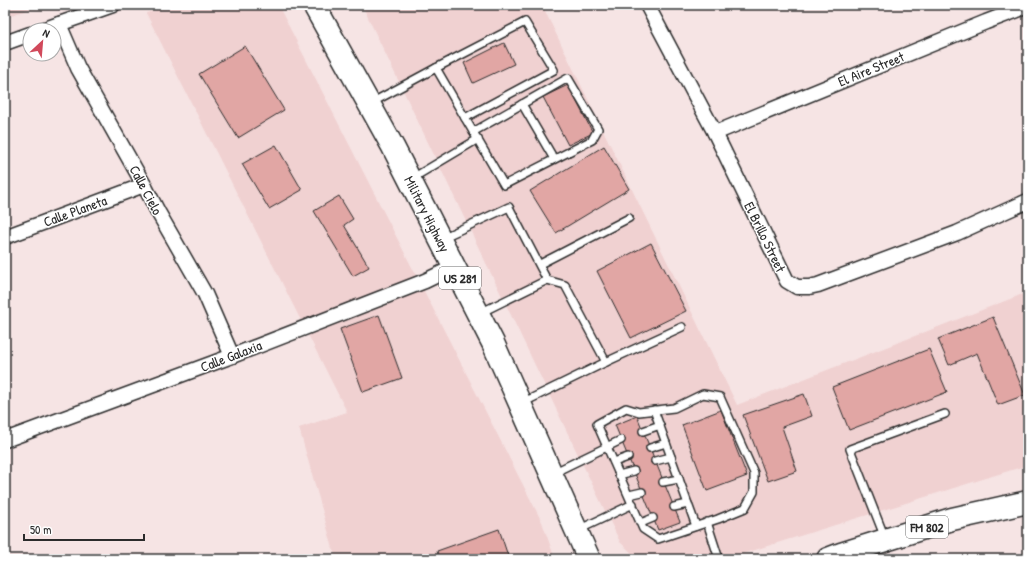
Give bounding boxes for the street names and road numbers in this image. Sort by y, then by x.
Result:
street label: El Aire Street [835,47,907,90]
street label: Calle Cielo [125,162,168,218]
street label: Military Highway [399,173,455,256]
street label: Calle Planeta [41,190,110,231]
street label: El Brillo Street [740,198,791,275]
road number: US 281 [439,267,481,289]
street label: Calle Galaxia [197,335,265,376]
road number: FM 802 [906,516,948,538]

